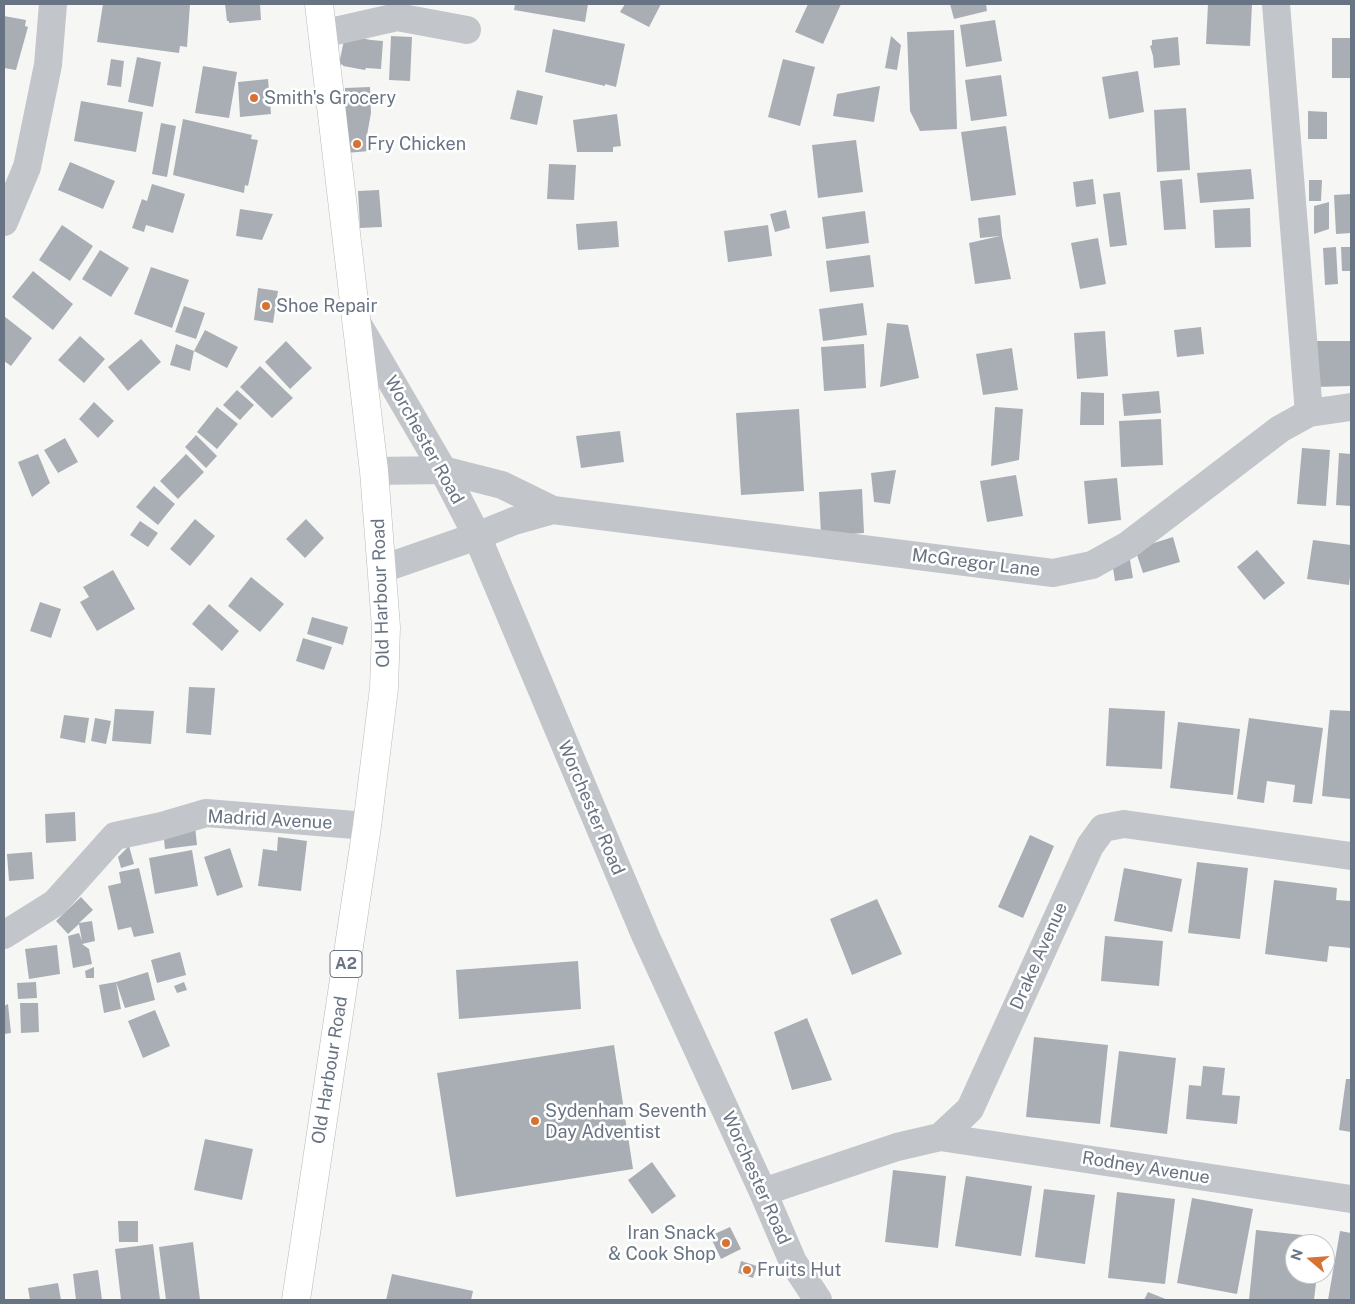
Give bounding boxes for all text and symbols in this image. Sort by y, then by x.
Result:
place label: Smith's Grocery [264,87,396,109]
marker: Smith's Grocery [248,92,260,104]
place label: Fry Chicken [367,133,466,155]
marker: Fry Chicken [351,138,363,150]
place label: Shoe Repair [276,295,377,317]
marker: Shoe Repair [260,300,272,312]
street label: Worchester Road [380,372,468,508]
street label: Old Harbour Road [368,518,394,668]
street label: McGregor Lane [911,544,1041,582]
street label: Worchester Road [553,738,629,878]
street label: Madrid Avenue [207,806,333,834]
street label: Drake Avenue [1006,899,1072,1013]
road number: A2 [330,951,362,978]
street label: Old Harbour Road [308,995,352,1145]
place label: Sydenham Seventh Day Adventist [545,1100,707,1142]
street label: Worchester Road [717,1108,795,1248]
marker: Sydenham Seventh Day Adventist [529,1115,541,1127]
street label: Rodney Avenue [1081,1147,1211,1189]
place label: Iran Snack & Cook Shop [608,1222,716,1264]
north arrow [1285,1234,1335,1284]
marker: Iran Snack & Cook Shop [720,1237,732,1249]
text: N [1287,1247,1306,1262]
place label: Fruits Hut [757,1259,841,1281]
marker: Fruits Hut [741,1264,753,1276]

